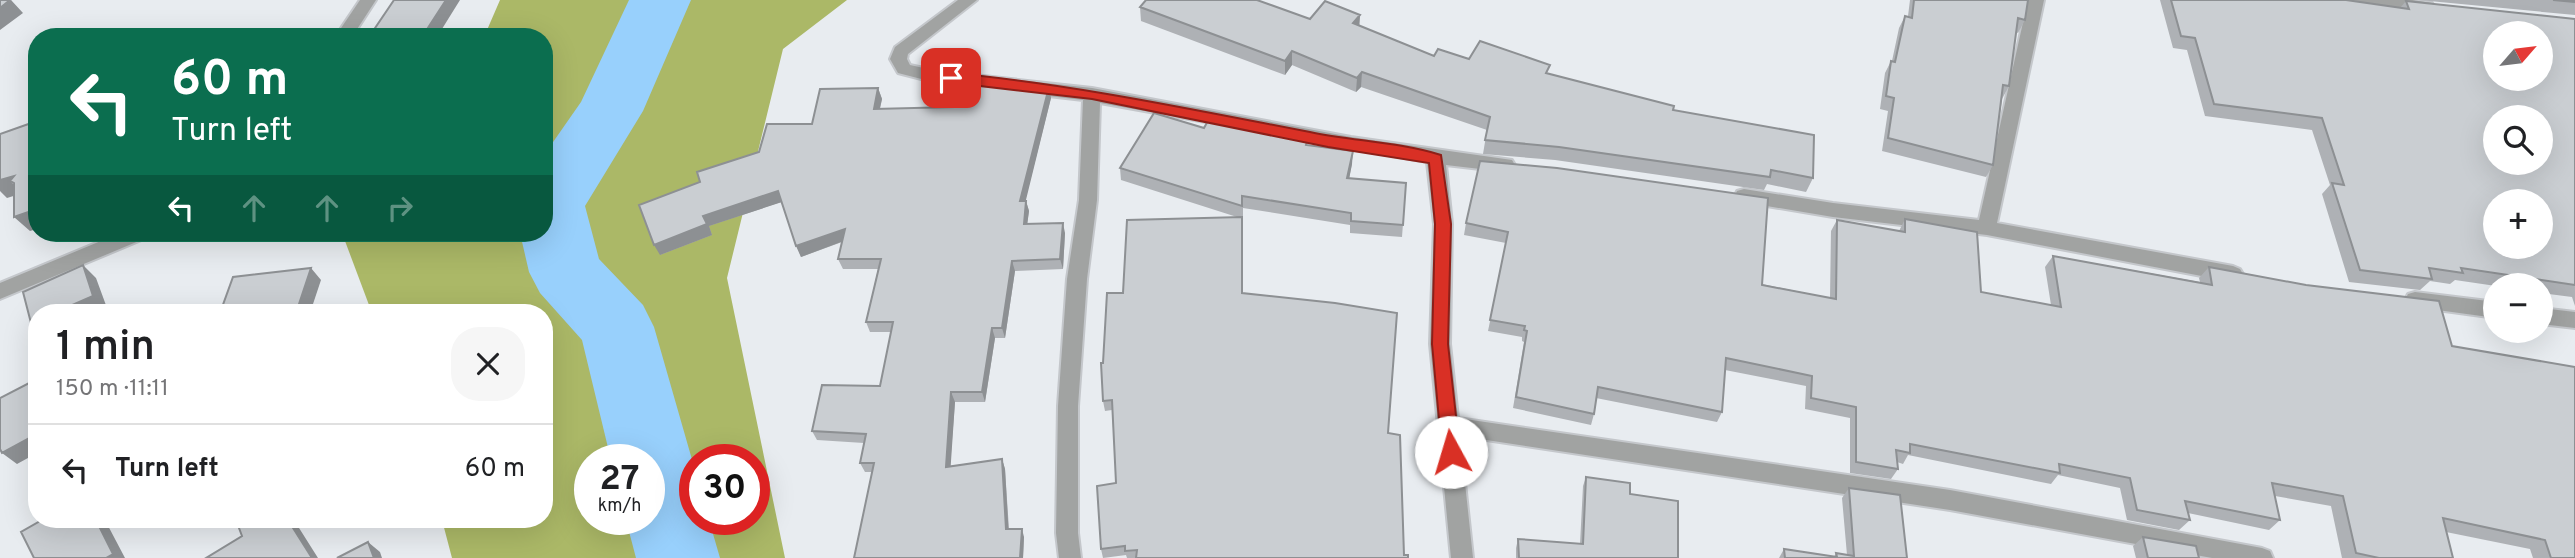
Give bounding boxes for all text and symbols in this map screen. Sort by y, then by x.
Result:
north arrow [2483,21,2553,91]
map controls [2483,21,2553,343]
pin [921,48,981,108]
text: 60 m [171,51,289,113]
icon: left [56,56,147,147]
icon: arrive [932,59,970,97]
button: search [2483,105,2553,175]
text: Turn left [171,112,292,152]
icon: left [162,189,200,227]
icon: ahead [235,189,273,227]
icon: ahead [308,189,346,227]
icon: right [381,189,419,227]
button: + [2483,189,2553,259]
button: − [2483,273,2553,343]
text: 1 min [56,322,155,375]
button: close [451,327,525,401]
text: 150 m · 11:11 [56,375,169,404]
position arrow [1414,415,1488,489]
speed limit sign: 30 [679,444,770,535]
icon: left [56,451,94,489]
text: Turn left [115,453,219,486]
text: 60 m [465,453,525,486]
text: 27 [600,458,639,502]
text: km/h [598,495,641,518]

